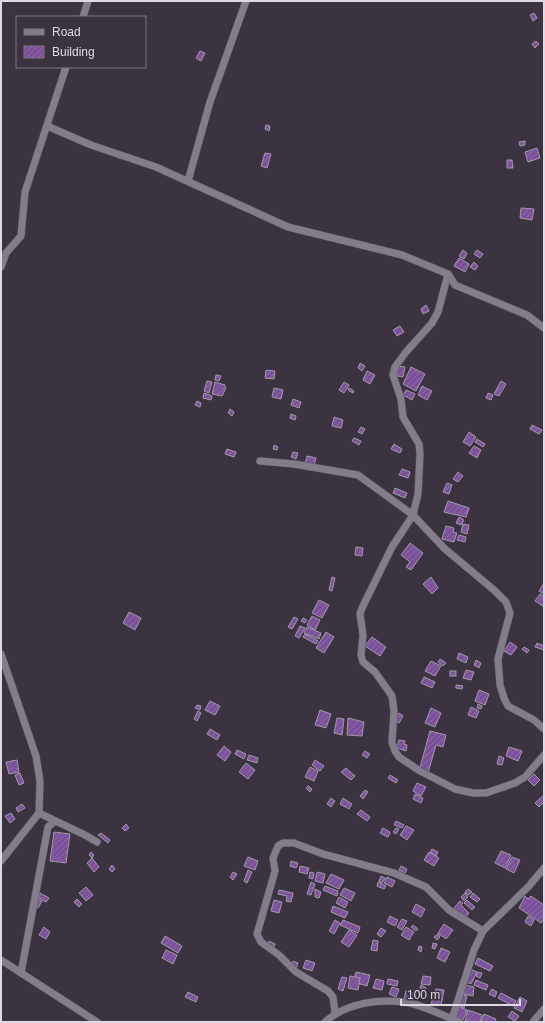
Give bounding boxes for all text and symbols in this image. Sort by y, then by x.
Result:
legend [16,16,146,68]
text: Road [52,25,81,39]
text: Building [52,45,95,59]
scale bar [401,981,520,1007]
text: 100 m [407,988,440,1002]

